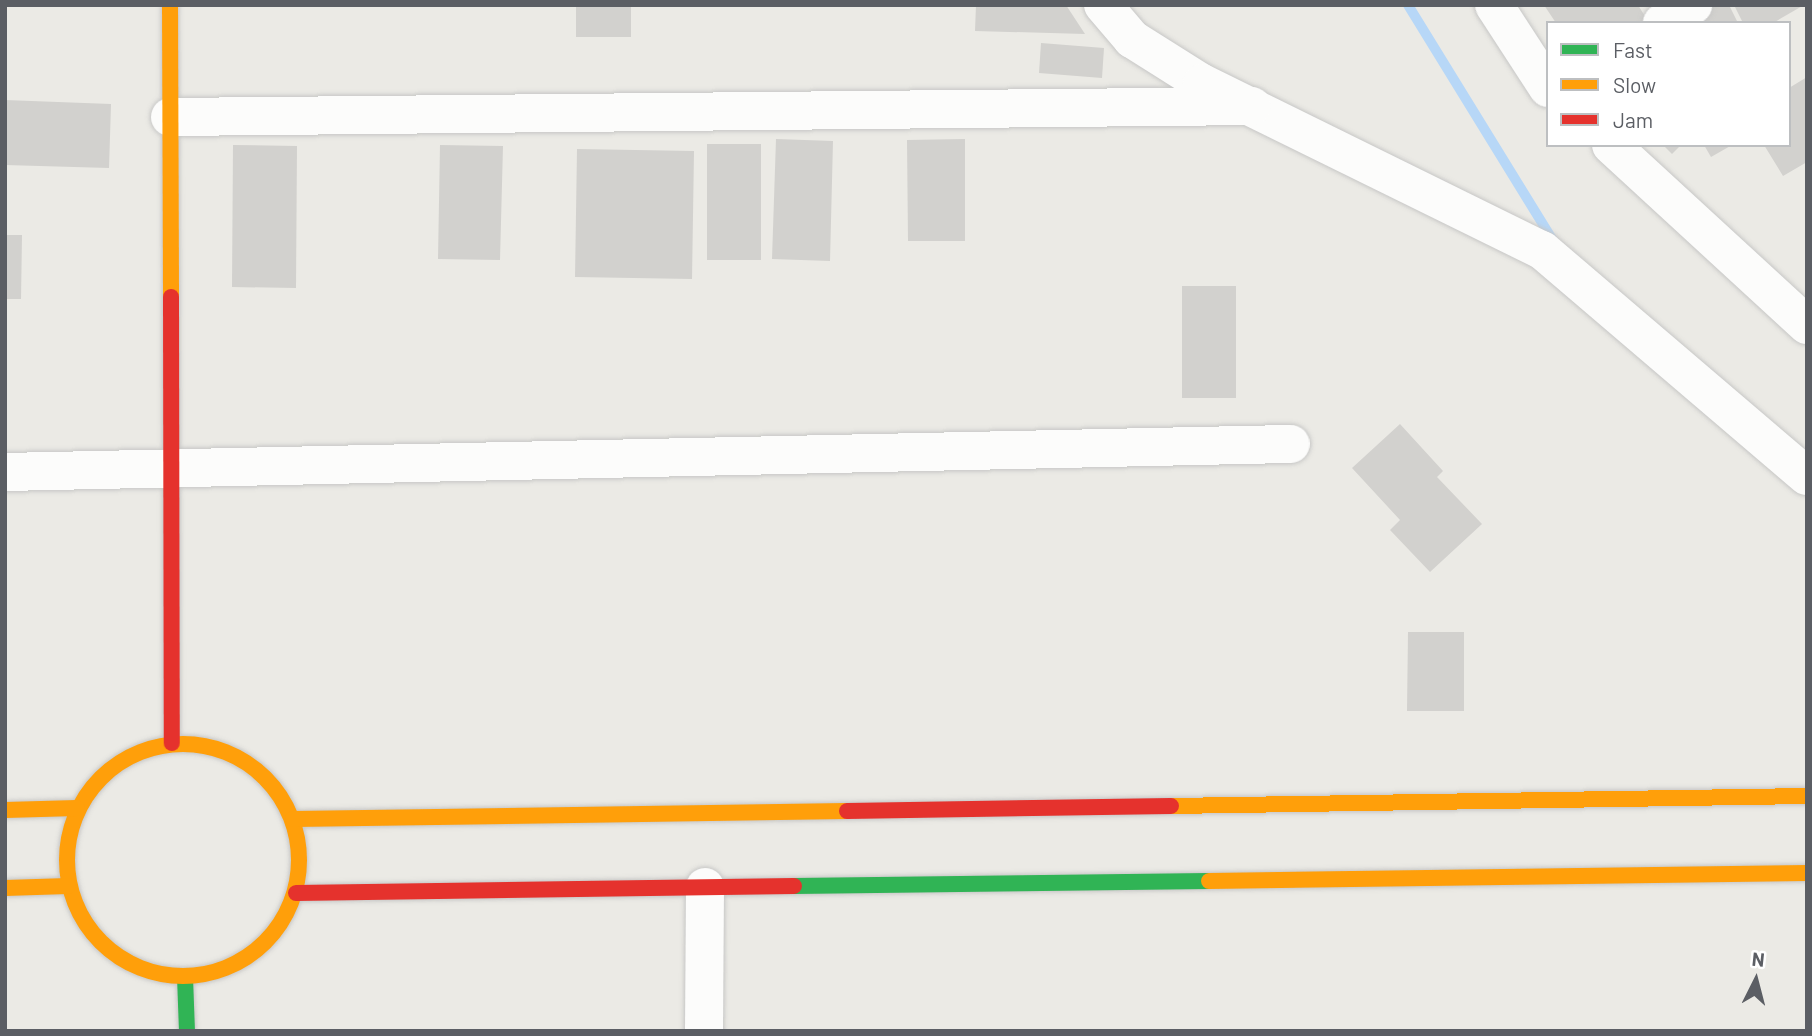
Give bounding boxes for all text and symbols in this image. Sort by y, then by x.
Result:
legend [1546,21,1791,147]
text: Fast [1613,37,1653,62]
text: Slow [1613,72,1656,97]
text: Jam [1613,107,1653,132]
north arrow [1721,945,1791,1015]
text: N [1751,947,1766,971]

